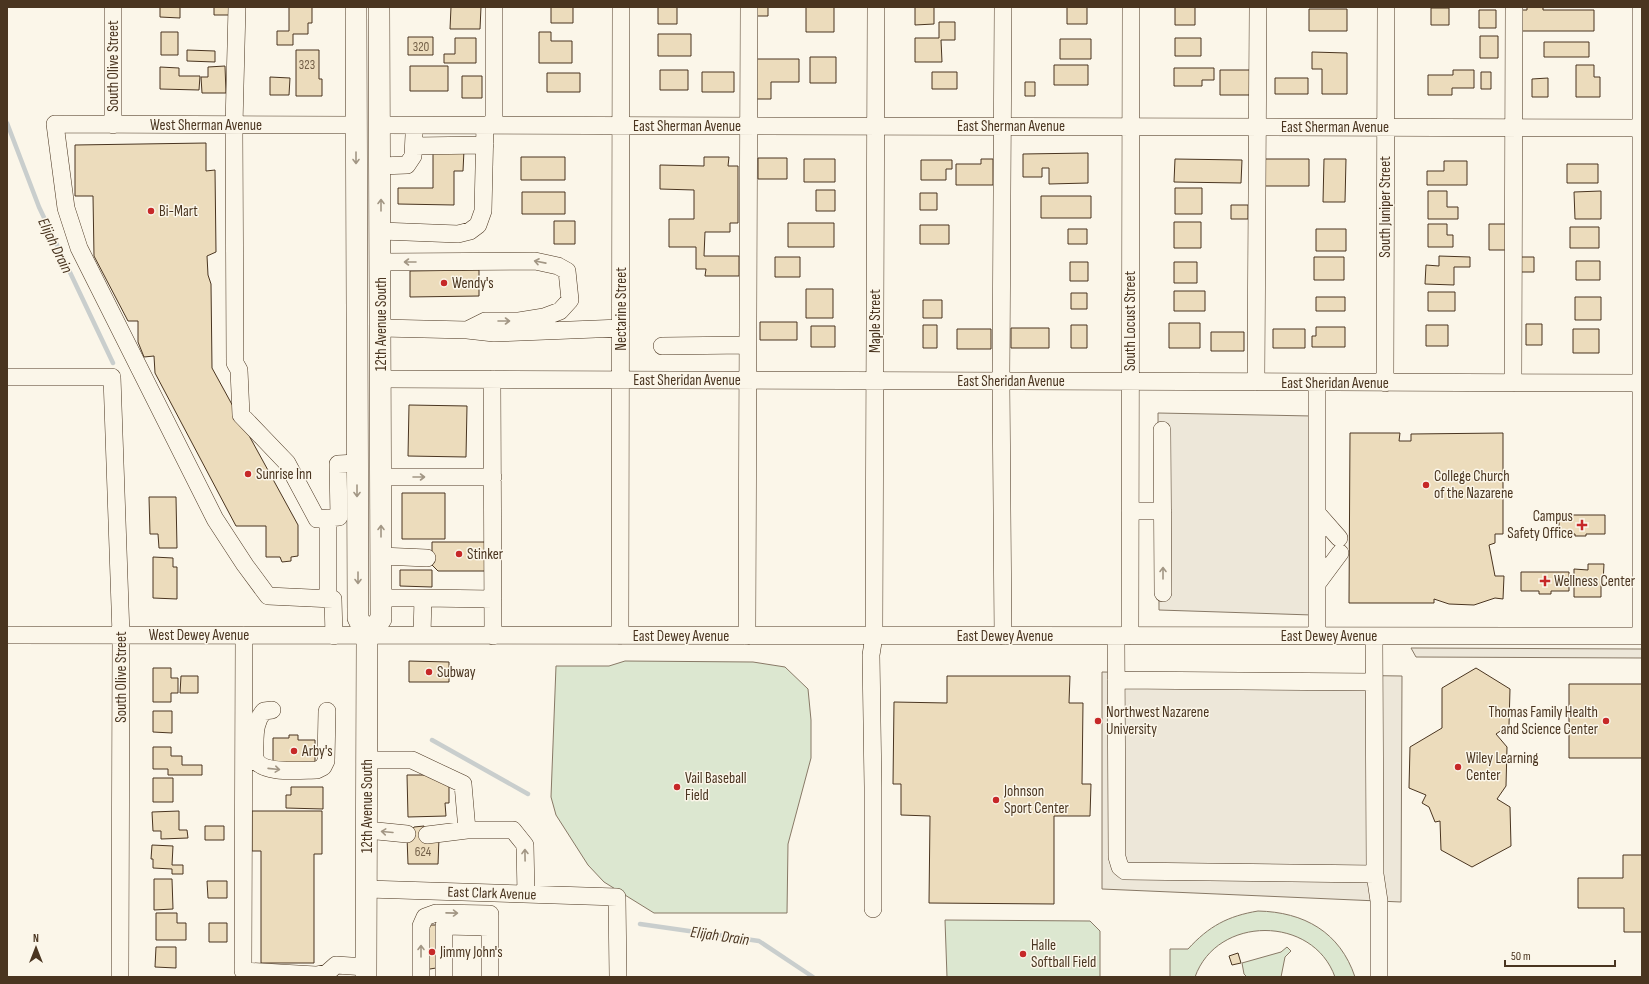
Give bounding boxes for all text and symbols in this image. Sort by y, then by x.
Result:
street label: South Olive Street [104,20,123,112]
house number: 320 [413,39,430,55]
house number: 323 [299,57,315,73]
street label: West Sherman Avenue [150,116,262,135]
street label: East Sherman Avenue [633,117,741,136]
street label: East Sherman Avenue [957,117,1065,136]
street label: East Sherman Avenue [1281,118,1389,137]
one-way arrow [352,151,360,164]
street label: South Juniper Street [1376,156,1395,258]
one-way arrow [377,199,385,212]
place label: Bi-Mart [159,202,198,221]
marker: Bi-Mart [146,206,156,216]
water label: Elijah Drain [33,215,76,277]
one-way arrow [404,258,417,266]
one-way arrow [534,258,547,266]
street label: Nectarine Street [612,267,631,351]
street label: South Locust Street [1121,270,1140,371]
place label: Wendy's [452,274,494,293]
street label: 12th Avenue South [372,277,391,371]
marker: Wendy's [439,278,449,288]
street label: Maple Street [866,289,885,353]
one-way arrow [497,317,510,325]
street label: East Sheridan Avenue [633,371,741,390]
street label: East Sheridan Avenue [957,372,1065,391]
street label: East Sheridan Avenue [1281,374,1389,393]
place label: Sunrise Inn [256,465,312,484]
place label: College Church of the Nazarene [1434,467,1513,503]
marker: Sunrise Inn [243,469,253,479]
one-way arrow [412,473,425,481]
marker: College Church of the Nazarene [1421,480,1431,490]
one-way arrow [353,484,361,497]
place label: Campus Safety Office [1507,507,1573,543]
marker: Campus Safety Office [1576,519,1588,531]
one-way arrow [377,525,385,538]
place label: Stinker [467,545,504,564]
marker: Stinker [454,549,464,559]
one-way arrow [1159,567,1167,580]
one-way arrow [354,571,362,584]
place label: Wellness Center [1554,572,1636,591]
marker: Wellness Center [1539,575,1551,587]
street label: West Dewey Avenue [149,626,249,645]
street label: East Dewey Avenue [633,627,729,646]
street label: East Dewey Avenue [957,627,1053,646]
street label: East Dewey Avenue [1281,627,1377,646]
street label: South Olive Street [112,631,131,723]
place label: Subway [437,663,476,682]
marker: Subway [424,667,434,677]
place label: Northwest Nazarene University [1106,703,1209,739]
place label: Thomas Family Health and Science Center [1488,703,1599,739]
marker: Northwest Nazarene University [1093,716,1103,726]
marker: Thomas Family Health and Science Center [1601,716,1611,726]
place label: Arby's [301,742,333,761]
marker: Arby's [289,746,299,756]
place label: Wiley Learning Center [1466,749,1539,785]
street label: 12th Avenue South [358,759,377,853]
marker: Wiley Learning Center [1453,762,1463,772]
one-way arrow [267,766,280,773]
place label: Vail Baseball Field [685,769,747,805]
marker: Vail Baseball Field [672,782,682,792]
place label: Johnson Sport Center [1003,782,1069,818]
marker: Johnson Sport Center [991,795,1001,805]
one-way arrow [381,828,394,836]
house number: 624 [415,844,432,860]
one-way arrow [521,849,529,862]
street label: East Clark Avenue [447,882,537,905]
one-way arrow [445,909,458,917]
water label: Elijah Drain [689,923,751,950]
north arrow [16,928,56,968]
text: N [33,932,39,945]
place label: Halle Softball Field [1031,936,1096,972]
scale bar [1505,942,1615,968]
place label: Jimmy John's [439,943,503,962]
one-way arrow [417,945,425,958]
marker: Jimmy John's [427,947,437,957]
marker: Halle Softball Field [1018,949,1028,959]
text: 50 m [1511,949,1531,964]

